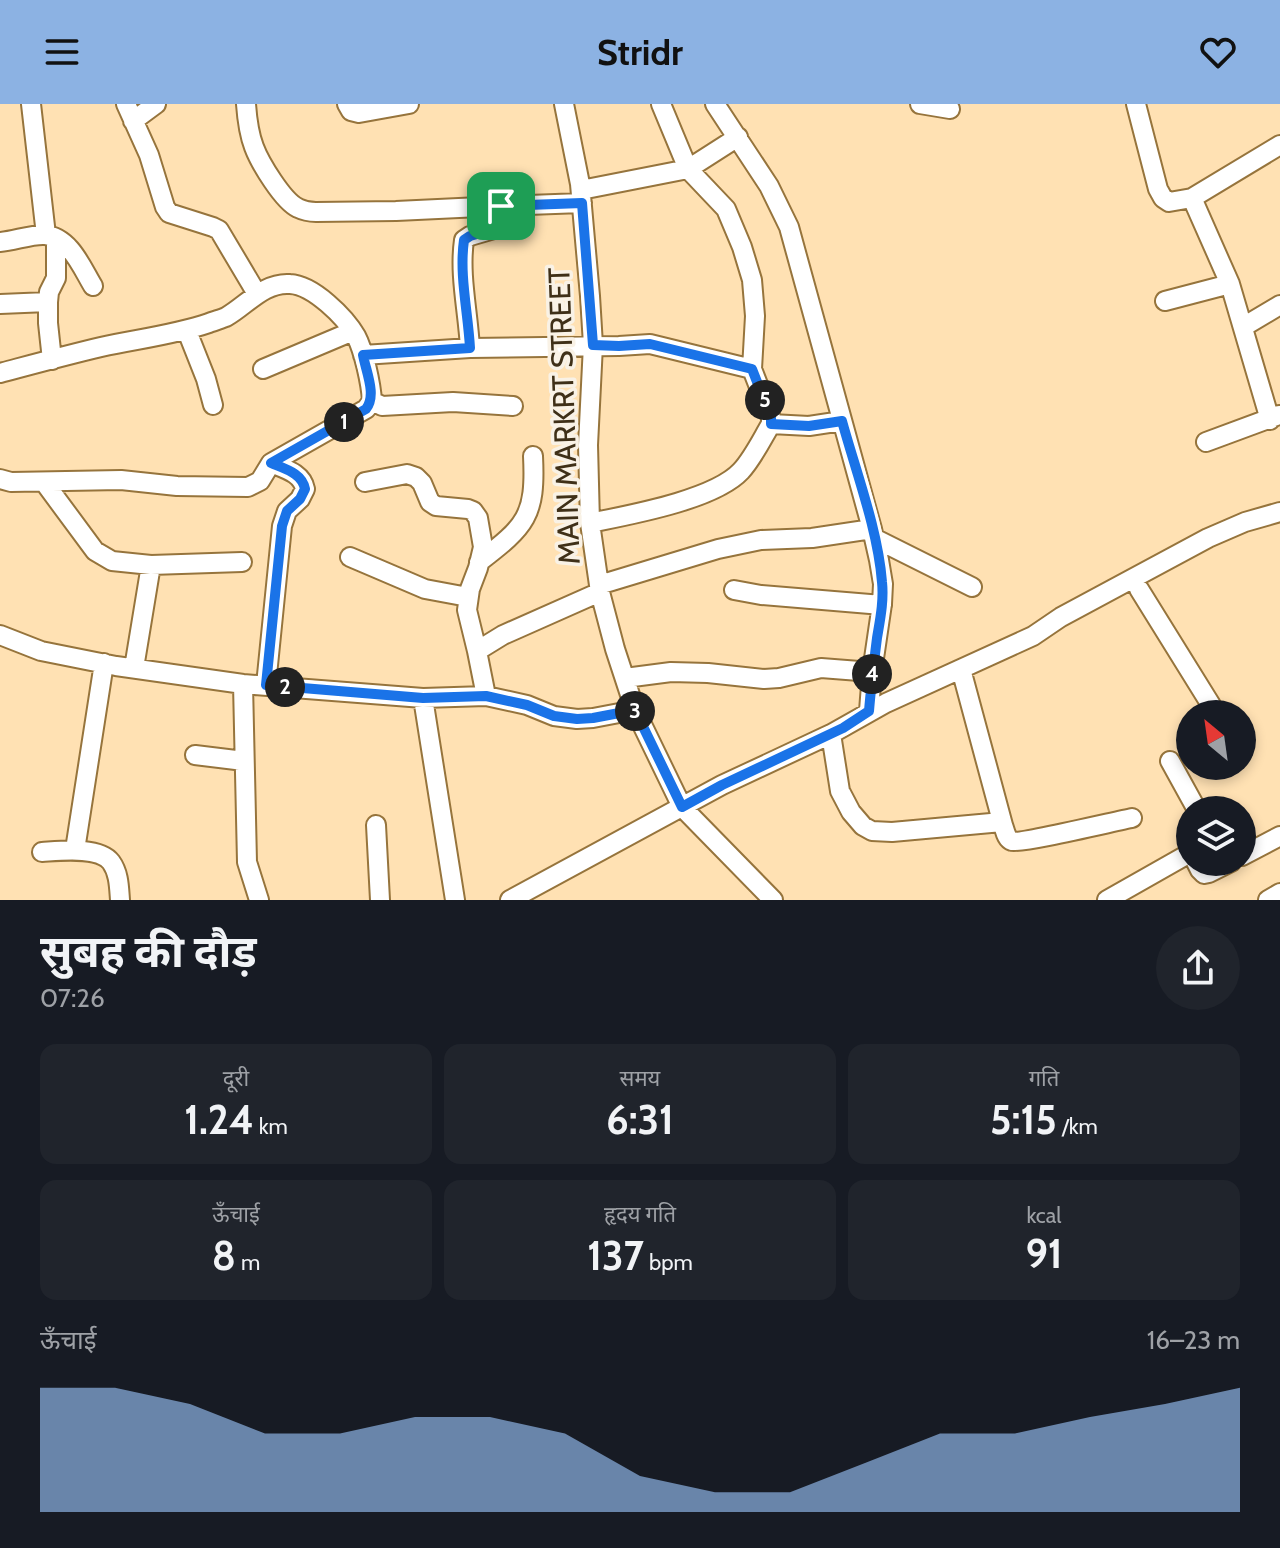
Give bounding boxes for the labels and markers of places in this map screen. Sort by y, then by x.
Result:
pin [467,172,535,240]
pin: 5 [745,380,785,420]
pin: 1 [324,402,364,442]
pin: 4 [852,654,892,694]
pin: 2 [265,667,305,707]
pin: 3 [615,691,655,731]

